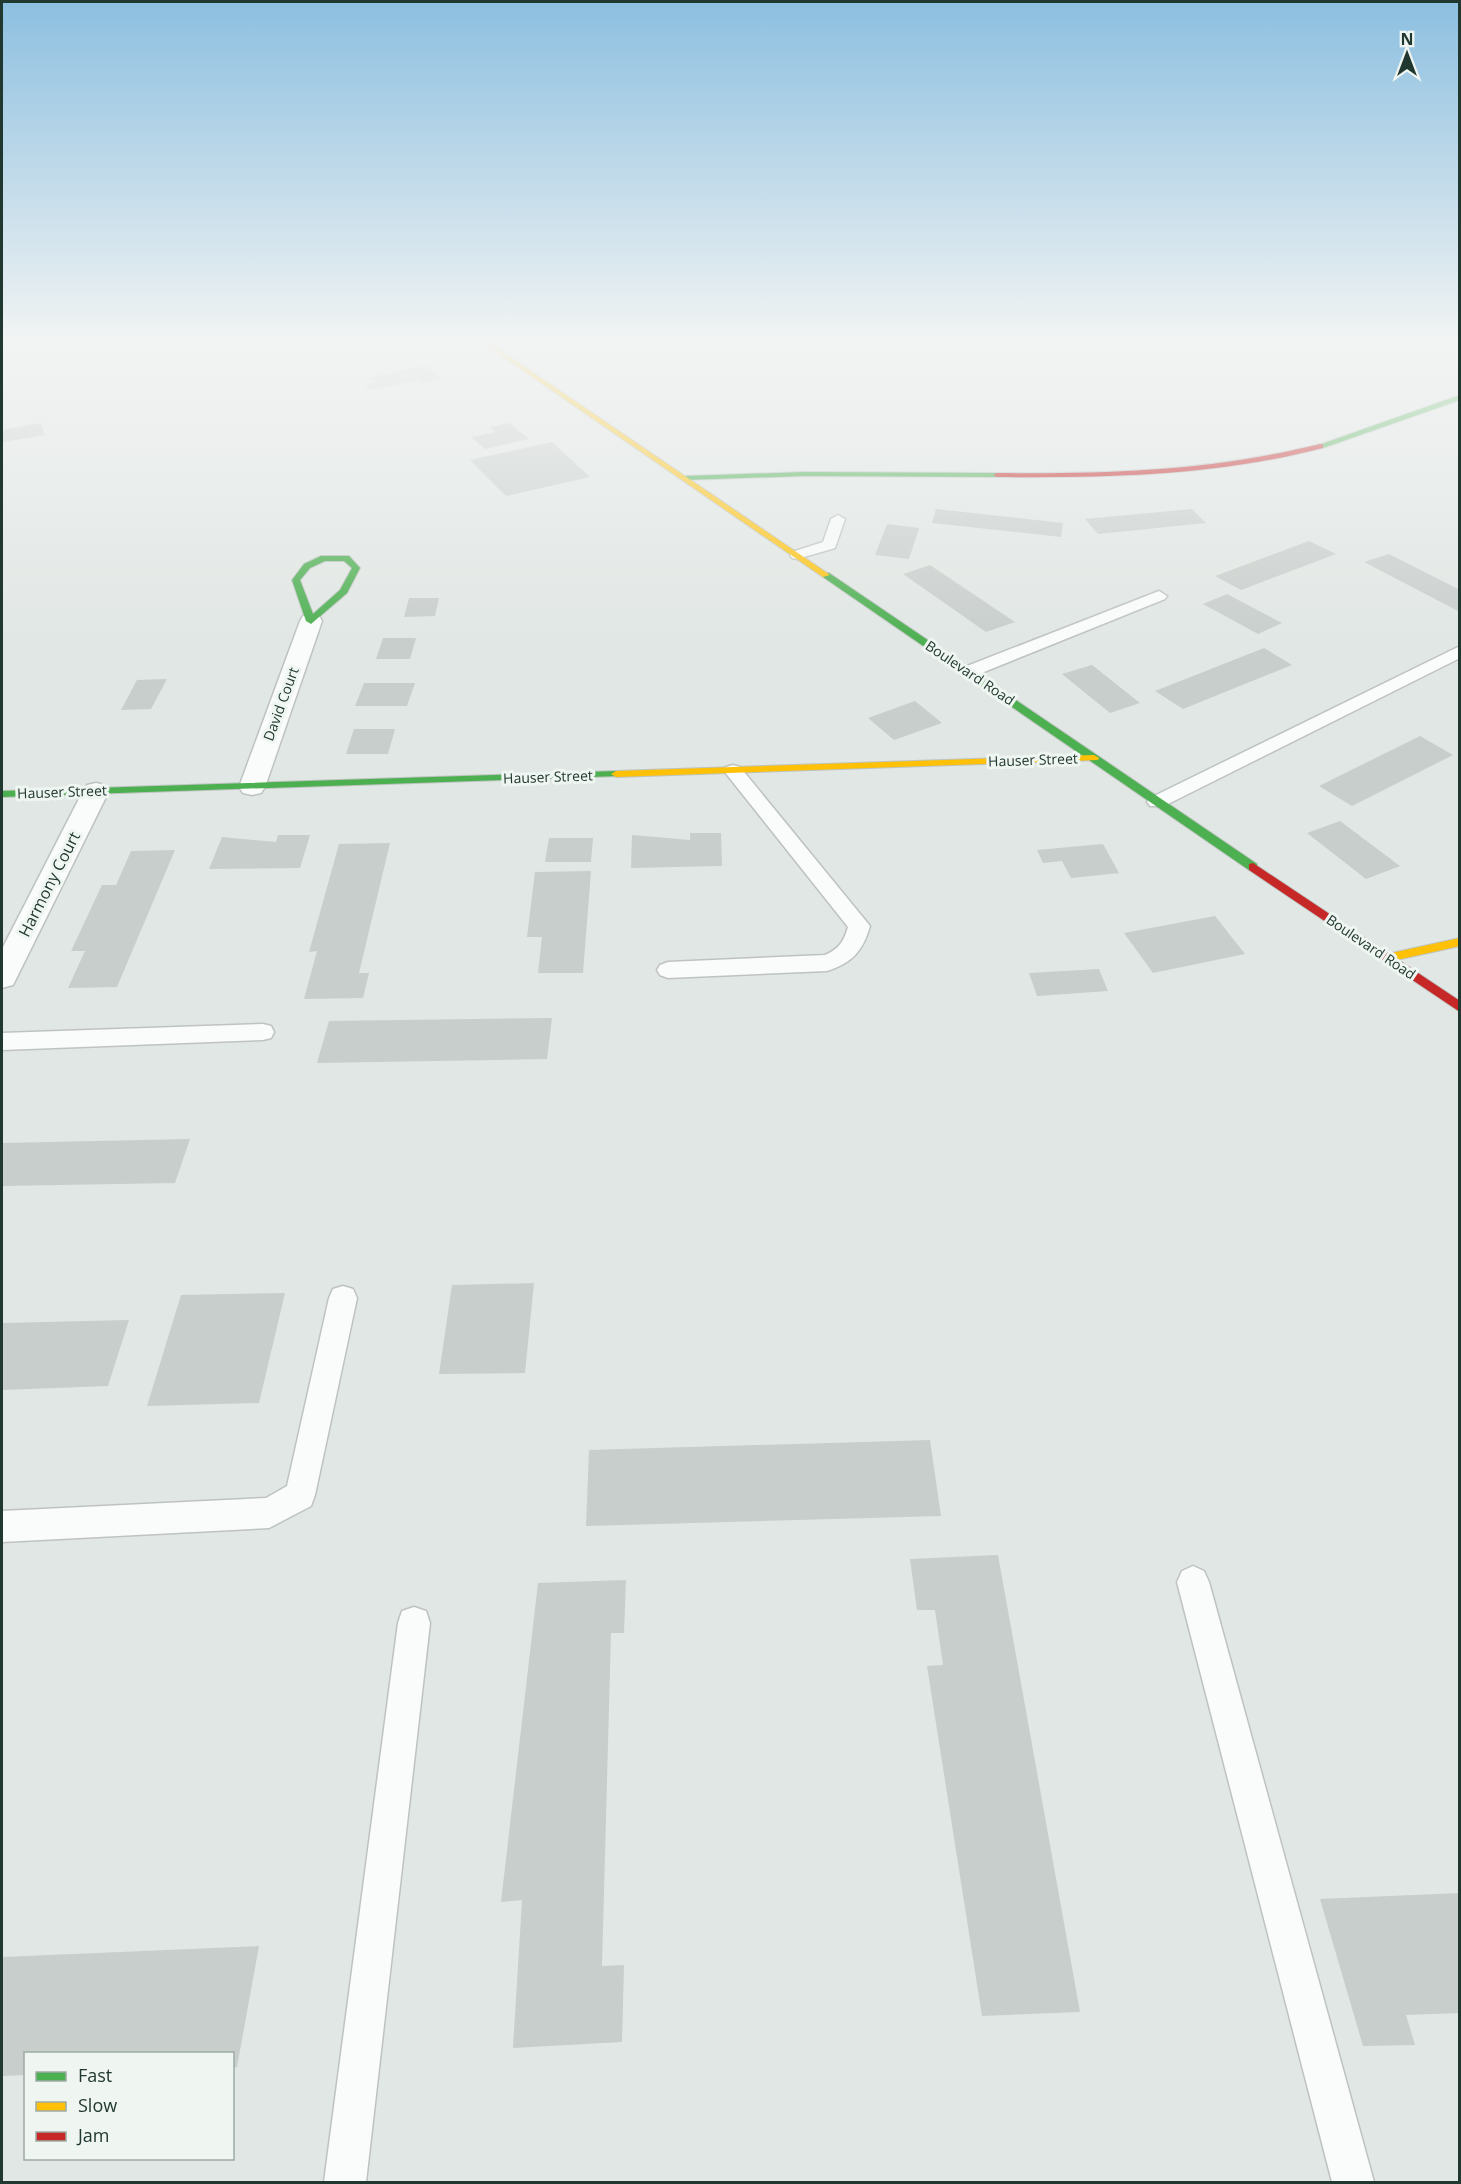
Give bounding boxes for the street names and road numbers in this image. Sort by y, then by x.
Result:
street label: Boulevard Road [922,636,1019,709]
street label: David Court [258,664,303,743]
street label: Hauser Street [988,748,1078,771]
street label: Hauser Street [503,765,593,788]
street label: Hauser Street [17,780,107,803]
street label: Harmony Court [13,827,85,940]
street label: Boulevard Road [1323,910,1420,983]

